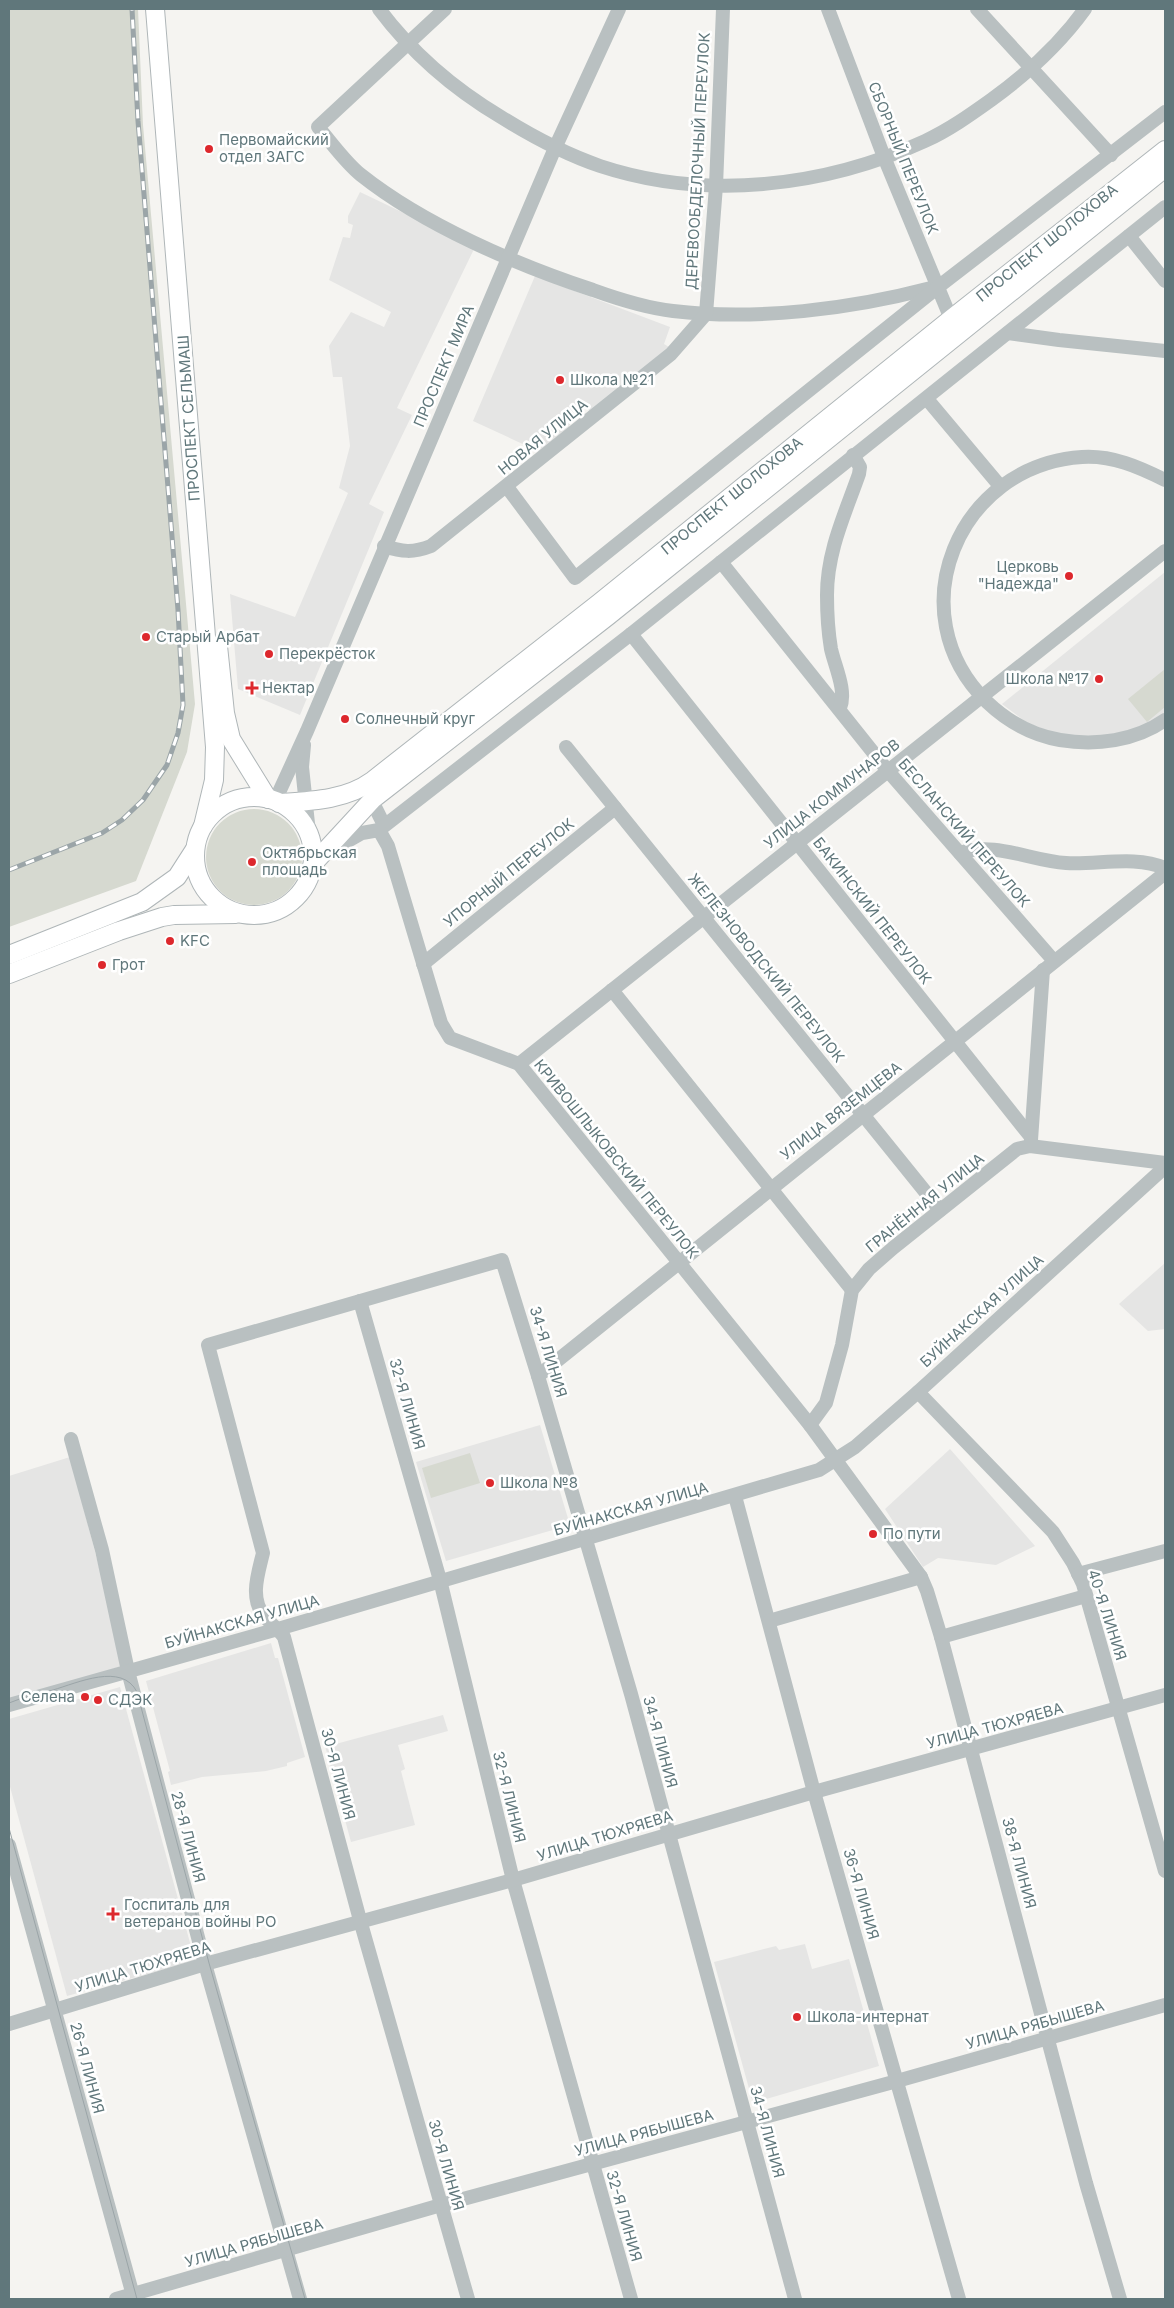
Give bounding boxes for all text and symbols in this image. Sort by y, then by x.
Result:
street label: ДЕРЕВООБДЕЛОЧНЫЙ ПЕРЕУЛОК [681,32,714,290]
street label: СБОРНЫЙ ПЕРЕУЛОК [864,79,943,237]
place label: Первомайский отдел ЗАГС [219,130,329,166]
marker: Первомайский отдел ЗАГС [203,143,215,155]
street label: ПРОСПЕКТ ШОЛОХОВА [972,180,1121,306]
street label: ПРОСПЕКТ МИРА [409,302,478,430]
street label: ПРОСПЕКТ СЕЛЬМАШ [173,334,204,502]
place label: Школа №21 [570,370,654,389]
marker: Школа №21 [554,374,566,386]
street label: НОВАЯ УЛИЦА [494,395,591,479]
street label: ПРОСПЕКТ ШОЛОХОВА [657,433,806,559]
place label: Церковь "Надежда" [978,557,1059,593]
marker: Церковь "Надежда" [1063,570,1075,582]
place label: Старый Арбат [156,627,260,646]
marker: Старый Арбат [140,631,152,643]
place label: Перекрёсток [279,644,375,663]
marker: Перекрёсток [263,648,275,660]
place label: Школа №17 [1006,669,1089,688]
marker: Школа №17 [1093,673,1105,685]
place label: Нектар [262,678,315,697]
marker: Нектар [246,682,258,694]
place label: Солнечный круг [355,709,475,728]
marker: Солнечный круг [339,713,351,725]
street label: УЛИЦА КОММУНАРОВ [760,735,903,853]
street label: БЕСЛАНСКИЙ ПЕРЕУЛОК [894,754,1034,911]
street label: УПОРНЫЙ ПЕРЕУЛОК [440,814,578,931]
street label: БАКИНСКИЙ ПЕРЕУЛОК [809,833,936,988]
place label: Октябрьская площадь [262,843,357,879]
marker: Октябрьская площадь [246,856,258,868]
street label: ЖЕЛЕЗНОВОДСКИЙ ПЕРЕУЛОК [684,869,849,1066]
place label: KFC [180,931,210,950]
marker: KFC [164,935,176,947]
place label: Грот [112,955,145,974]
marker: Грот [96,959,108,971]
street label: КРИВОШЛЫКОВСКИЙ ПЕРЕУЛОК [530,1055,703,1262]
street label: УЛИЦА ВЯЗЕМЦЕВА [776,1057,905,1164]
street label: ГРАНЁННАЯ УЛИЦА [861,1149,988,1256]
street label: БУЙНАКСКАЯ УЛИЦА [916,1250,1047,1371]
street label: 34-Я ЛИНИЯ [526,1304,571,1400]
street label: 32-Я ЛИНИЯ [385,1356,430,1452]
place label: Школа №8 [500,1473,578,1492]
marker: Школа №8 [484,1477,496,1489]
street label: БУЙНАКСКАЯ УЛИЦА [551,1477,710,1540]
place label: По пути [883,1524,941,1543]
marker: По пути [867,1528,879,1540]
street label: 40-Я ЛИНИЯ [1084,1567,1131,1663]
street label: БУЙНАКСКАЯ УЛИЦА [162,1590,321,1653]
place label: Селена [21,1687,75,1706]
place label: СДЭК [108,1690,152,1709]
marker: Селена [79,1691,91,1703]
marker: СДЭК [92,1694,104,1706]
street label: 34-Я ЛИНИЯ [639,1694,682,1790]
street label: УЛИЦА ТЮХРЯЕВА [924,1698,1065,1753]
street label: 30-Я ЛИНИЯ [317,1726,360,1822]
street label: 32-Я ЛИНИЯ [489,1749,530,1845]
street label: 28-Я ЛИНИЯ [167,1789,210,1885]
street label: УЛИЦА ТЮХРЯЕВА [535,1806,675,1865]
street label: 38-Я ЛИНИЯ [998,1815,1041,1911]
street label: 36-Я ЛИНИЯ [839,1846,884,1942]
place label: Госпиталь для ветеранов войны РО [124,1895,277,1931]
marker: Госпиталь для ветеранов войны РО [106,1907,120,1921]
street label: УЛИЦА ТЮХРЯЕВА [73,1937,213,1996]
street label: УЛИЦА РЯБЫШЕВА [963,1996,1106,2053]
place label: Школа-интернат [807,2007,929,2026]
marker: Школа-интернат [791,2011,803,2023]
street label: 26-Я ЛИНИЯ [66,2020,109,2116]
street label: 34-Я ЛИНИЯ [746,2084,789,2180]
street label: УЛИЦА РЯБЫШЕВА [572,2105,715,2160]
street label: 30-Я ЛИНИЯ [424,2117,469,2213]
street label: 32-Я ЛИНИЯ [602,2168,647,2264]
street label: УЛИЦА РЯБЫШЕВА [182,2214,325,2271]

